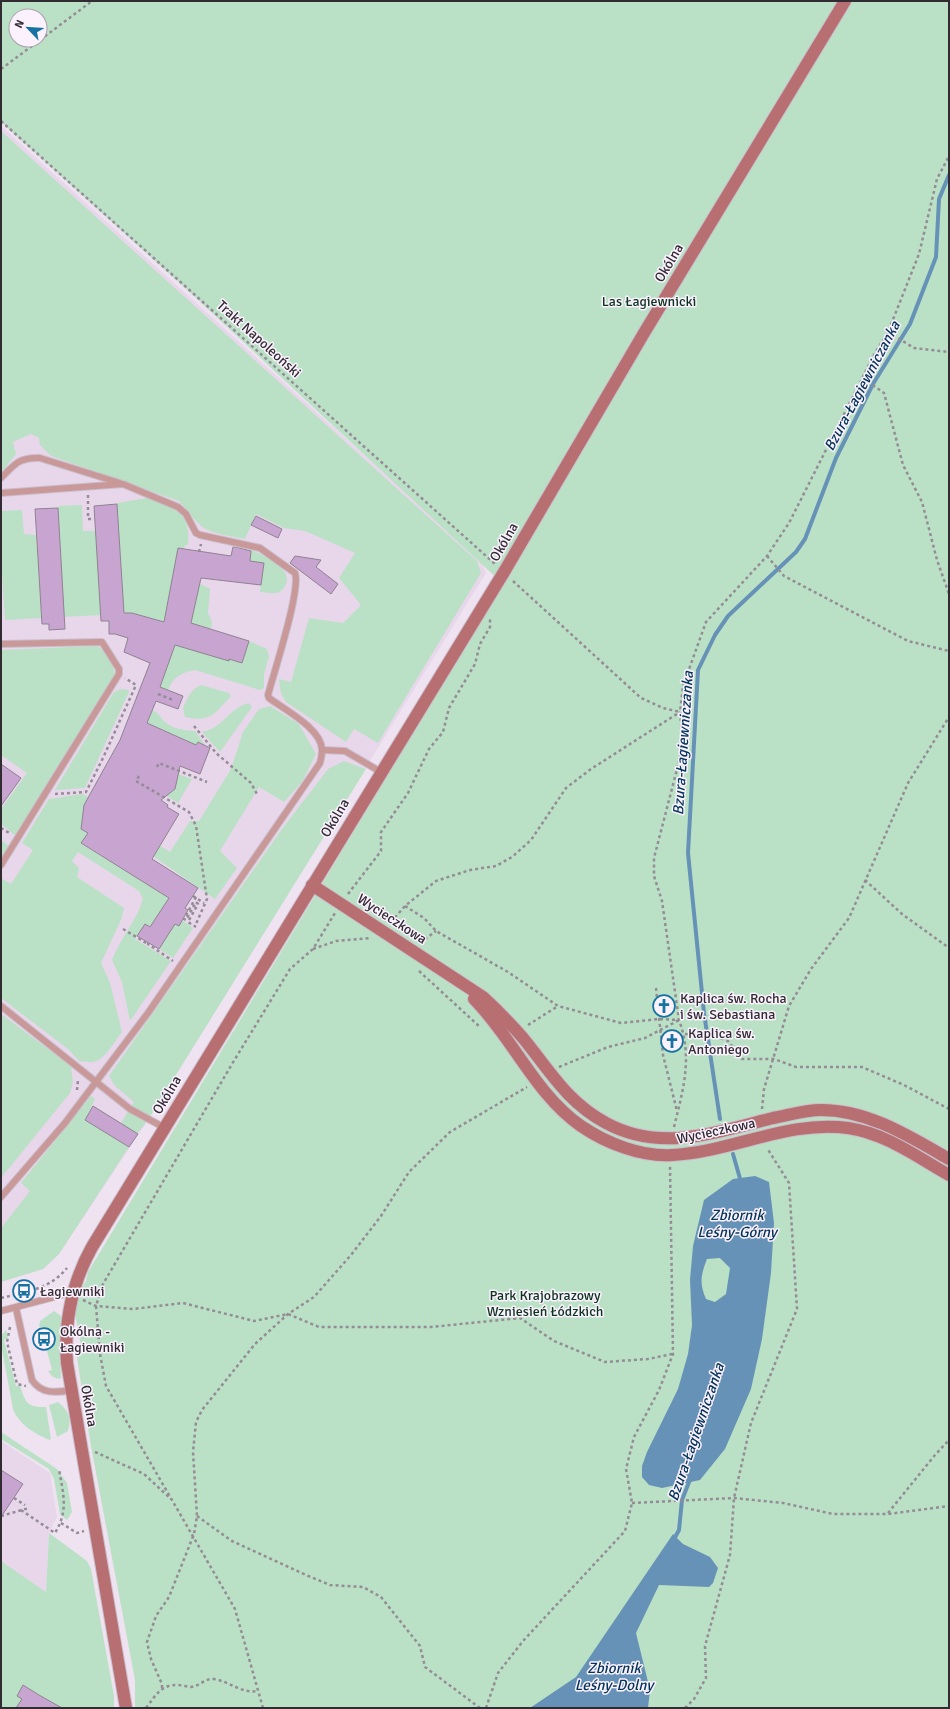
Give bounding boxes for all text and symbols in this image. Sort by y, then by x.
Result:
north arrow [8,8,48,48]
text: N [12,18,27,30]
street label: Okólna [651,241,687,285]
park label: Las Łagiewnicki [602,293,696,310]
street label: Trakt Napoleoński [213,297,305,381]
water label: Bzura-Łagiewniczanka [820,318,904,454]
street label: Okólna [486,520,522,564]
water label: Bzura-Łagiewniczanka [669,670,697,816]
street label: Okólna [317,796,353,840]
street label: Wycieczkowa [354,890,430,948]
place label: Kaplica św. Rocha i św. Sebastiana [680,990,787,1023]
church icon: Kaplica św. Rocha i św. Sebastiana [651,993,677,1019]
place label: Kaplica św. Antoniego [688,1025,755,1058]
church icon: Kaplica św. Antoniego [659,1028,685,1054]
street label: Okólna [149,1073,185,1117]
street label: Wycieczkowa [675,1114,757,1148]
water label: Zbiornik Leśny-Górny [697,1206,779,1241]
bus stop icon: Łagiewniki [11,1278,37,1304]
place label: Łagiewniki [40,1283,105,1300]
park label: Park Krajobrazowy Wzniesień Łódzkich [487,1287,603,1320]
place label: Okólna - Łagiewniki [60,1323,125,1356]
bus stop icon: Okólna - Łagiewniki [31,1326,57,1352]
water label: Bzura-Łagiewniczanka [664,1360,728,1503]
street label: Okólna [77,1384,101,1428]
water label: Zbiornik Leśny-Dolny [575,1659,655,1694]

